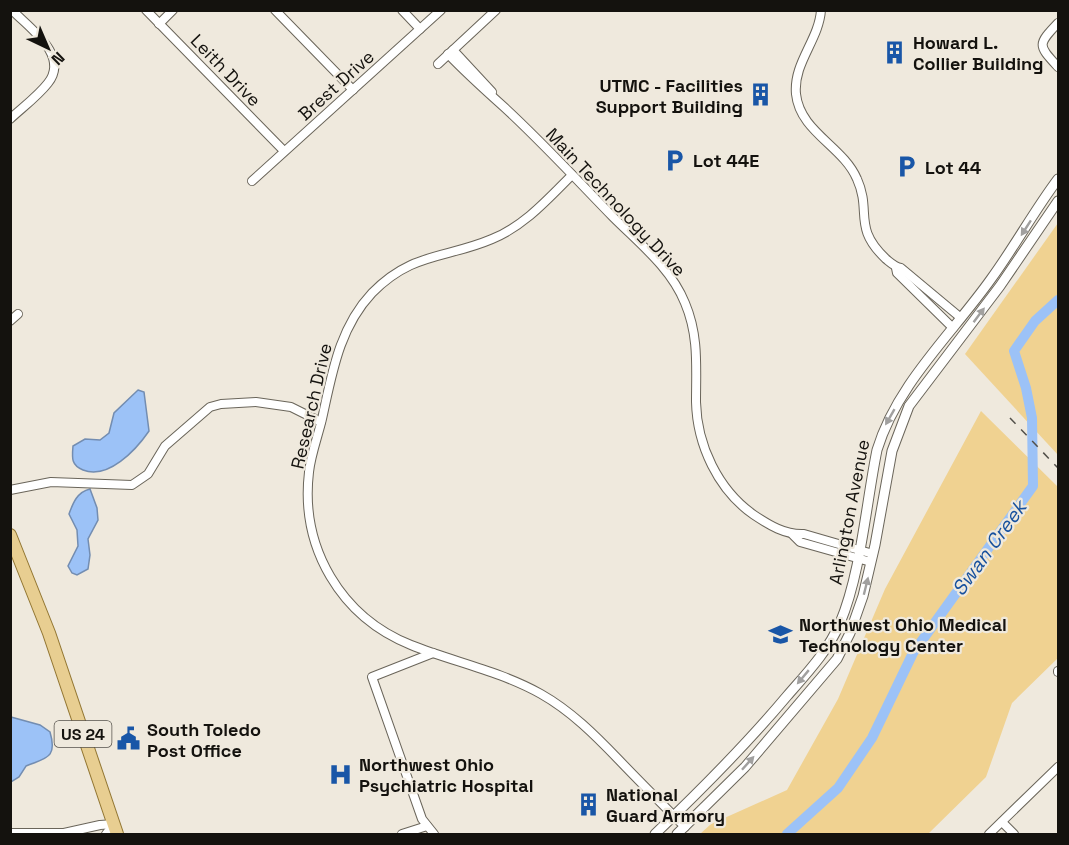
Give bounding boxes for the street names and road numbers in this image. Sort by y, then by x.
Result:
street label: Leith Drive [186,29,266,111]
street label: Brest Drive [293,45,379,125]
street label: Main Technology Drive [541,123,691,281]
street label: Research Drive [285,341,337,471]
street label: Arlington Avenue [824,437,874,587]
road number: US 24 [54,721,112,747]

